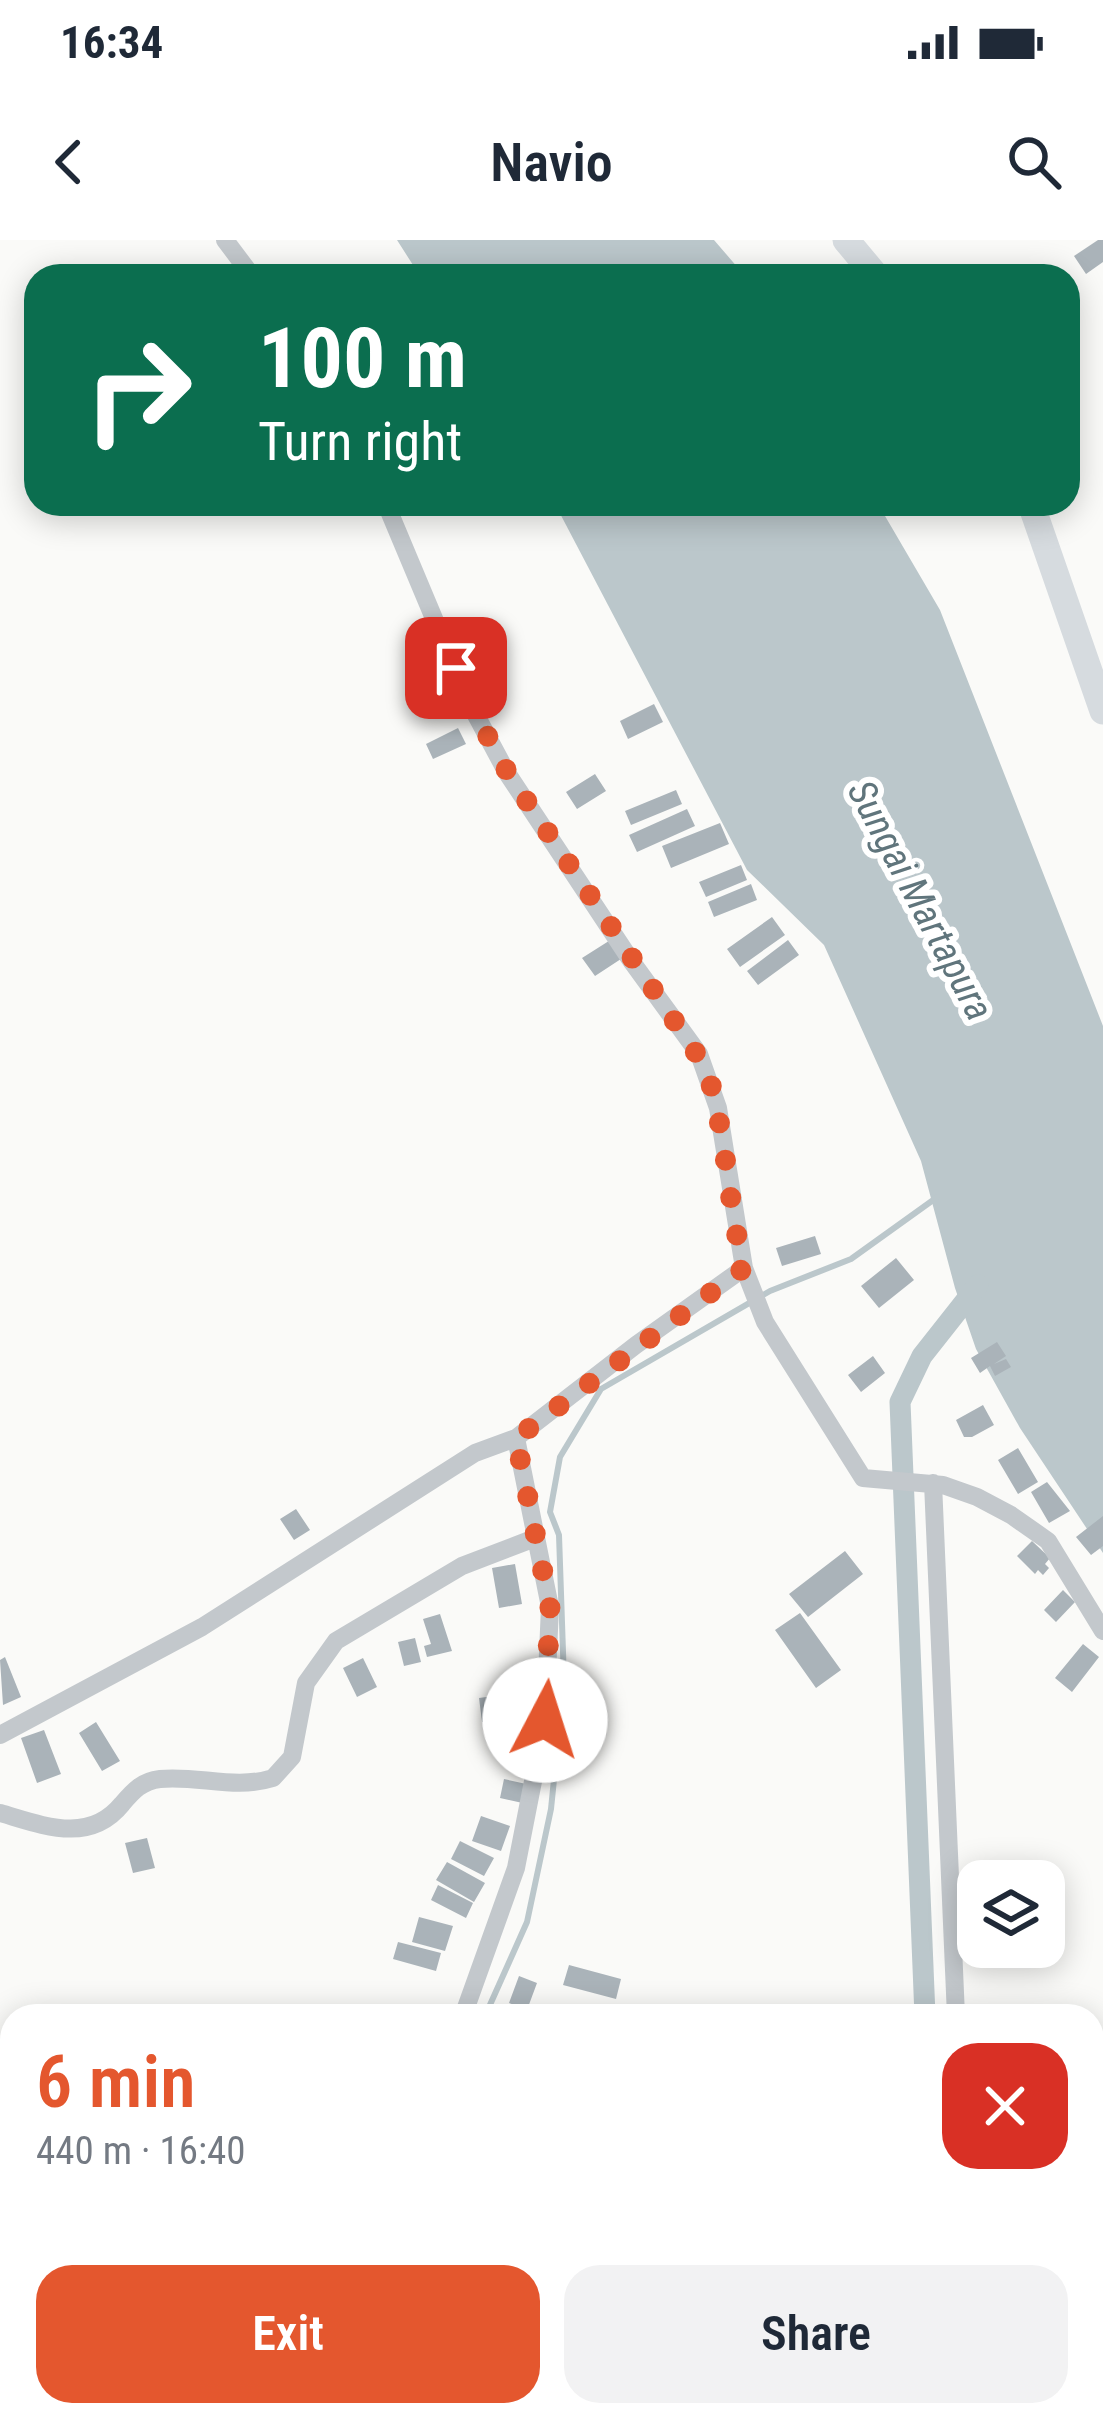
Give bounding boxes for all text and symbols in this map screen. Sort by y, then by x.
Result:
text: 16:34 [60,16,163,69]
icon: back [36,129,102,195]
icon: search [1001,129,1067,195]
text: Navio [490,131,613,194]
text: 100 m [258,309,467,408]
icon: right [60,312,216,468]
text: Turn right [258,410,462,473]
pin [405,617,507,719]
icon: arrive [423,635,489,701]
water label: Sungai Martapura [838,773,1003,1028]
position arrow [482,1657,608,1783]
map controls [957,1860,1065,1968]
button: layers [957,1860,1065,1968]
text: 6 min [36,2040,195,2125]
button: close [942,2043,1068,2169]
text: 440 m · 16:40 [36,2128,246,2174]
button: Exit [36,2265,540,2403]
button: Share [564,2265,1068,2403]

